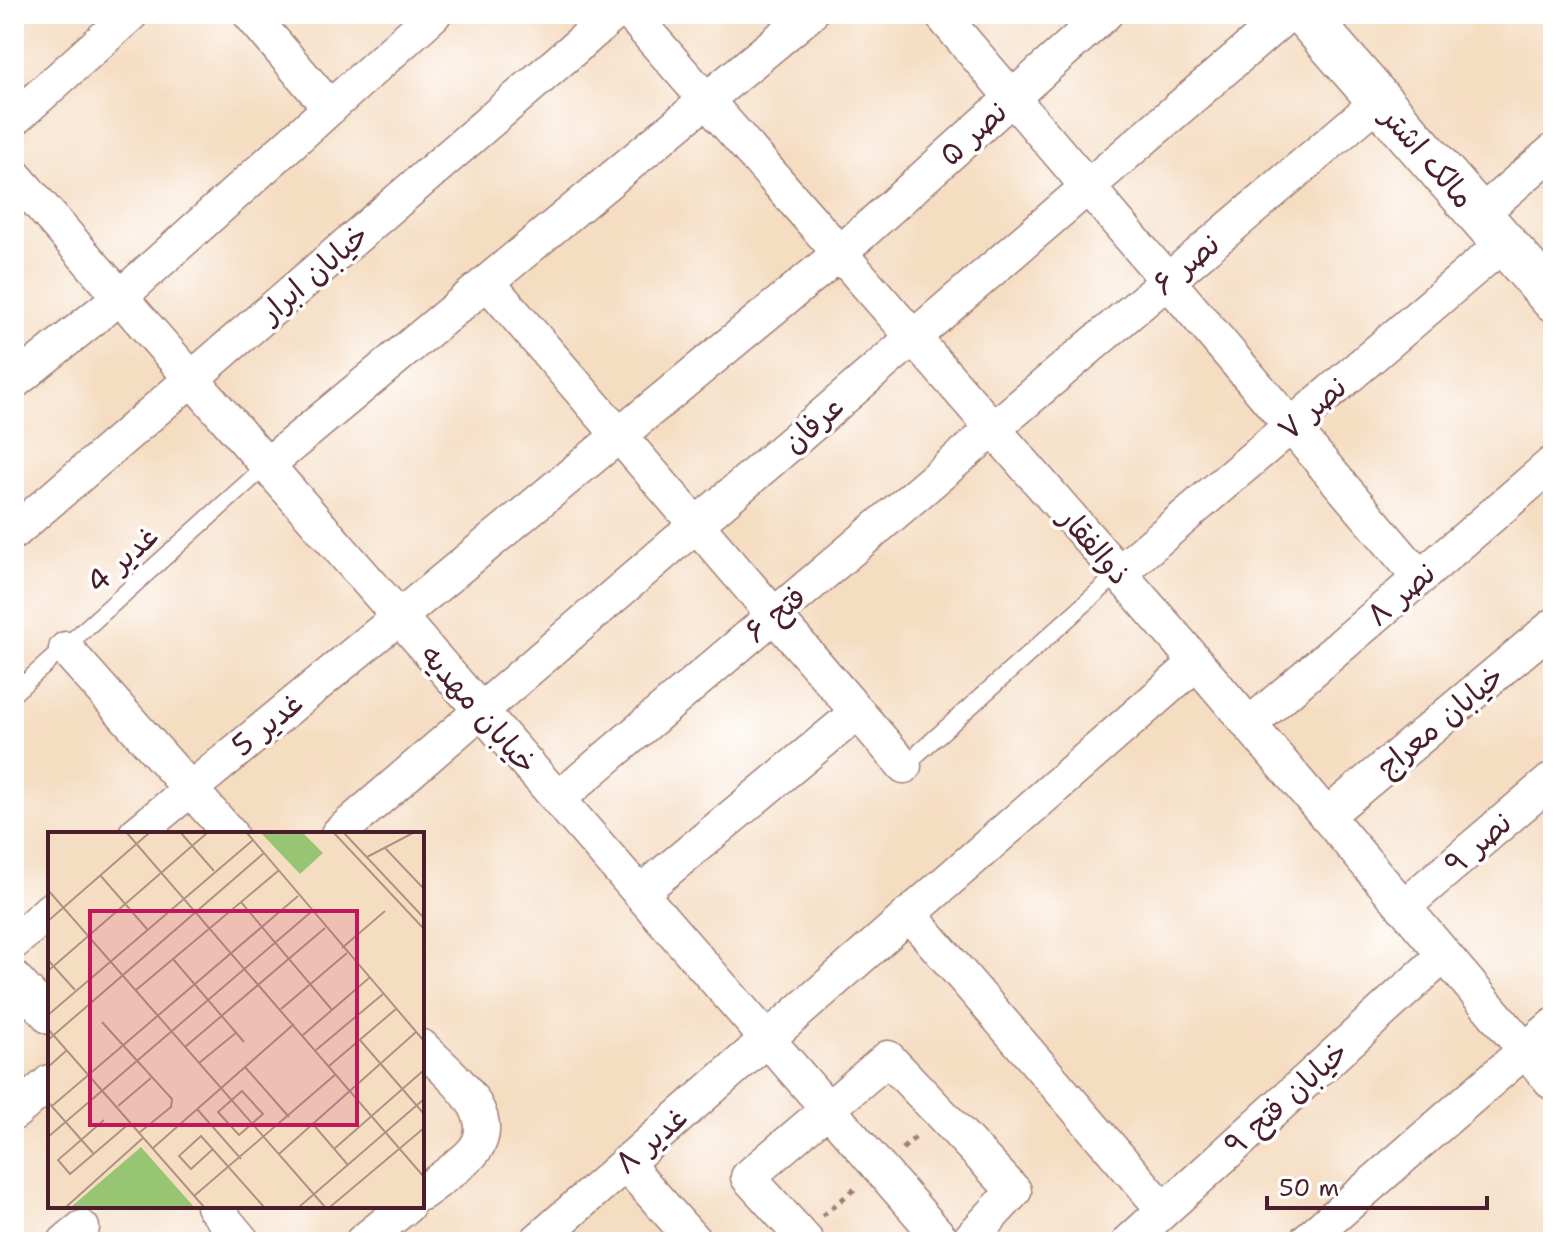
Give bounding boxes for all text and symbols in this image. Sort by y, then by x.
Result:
street label: نصر ۵ [930,91,1016,175]
street label: مالک اشتر [1370,95,1484,217]
street label: خیابان ابرار [248,214,377,334]
street label: نصر ۶ [1144,224,1228,304]
street label: نصر ۷ [1269,367,1355,449]
street label: عرفان [774,386,852,462]
street label: ذوالفقار [1048,496,1140,593]
street label: غدیر 4 [77,516,167,602]
street label: نصر ۸ [1358,553,1444,635]
street label: فتح ۶ [736,576,814,652]
street label: خیابان مهدیه [411,636,547,782]
street label: خیابان معراج [1368,656,1512,786]
street label: غدیر 5 [223,683,311,765]
street label: نصر ۹ [1436,802,1520,884]
inset map [48,832,424,1208]
street label: خیابان فتح ۹ [1215,1031,1357,1165]
street label: غدیر ۸ [606,1097,696,1183]
scale bar [1267,1160,1487,1210]
text: 50 m [1279,1172,1339,1204]

